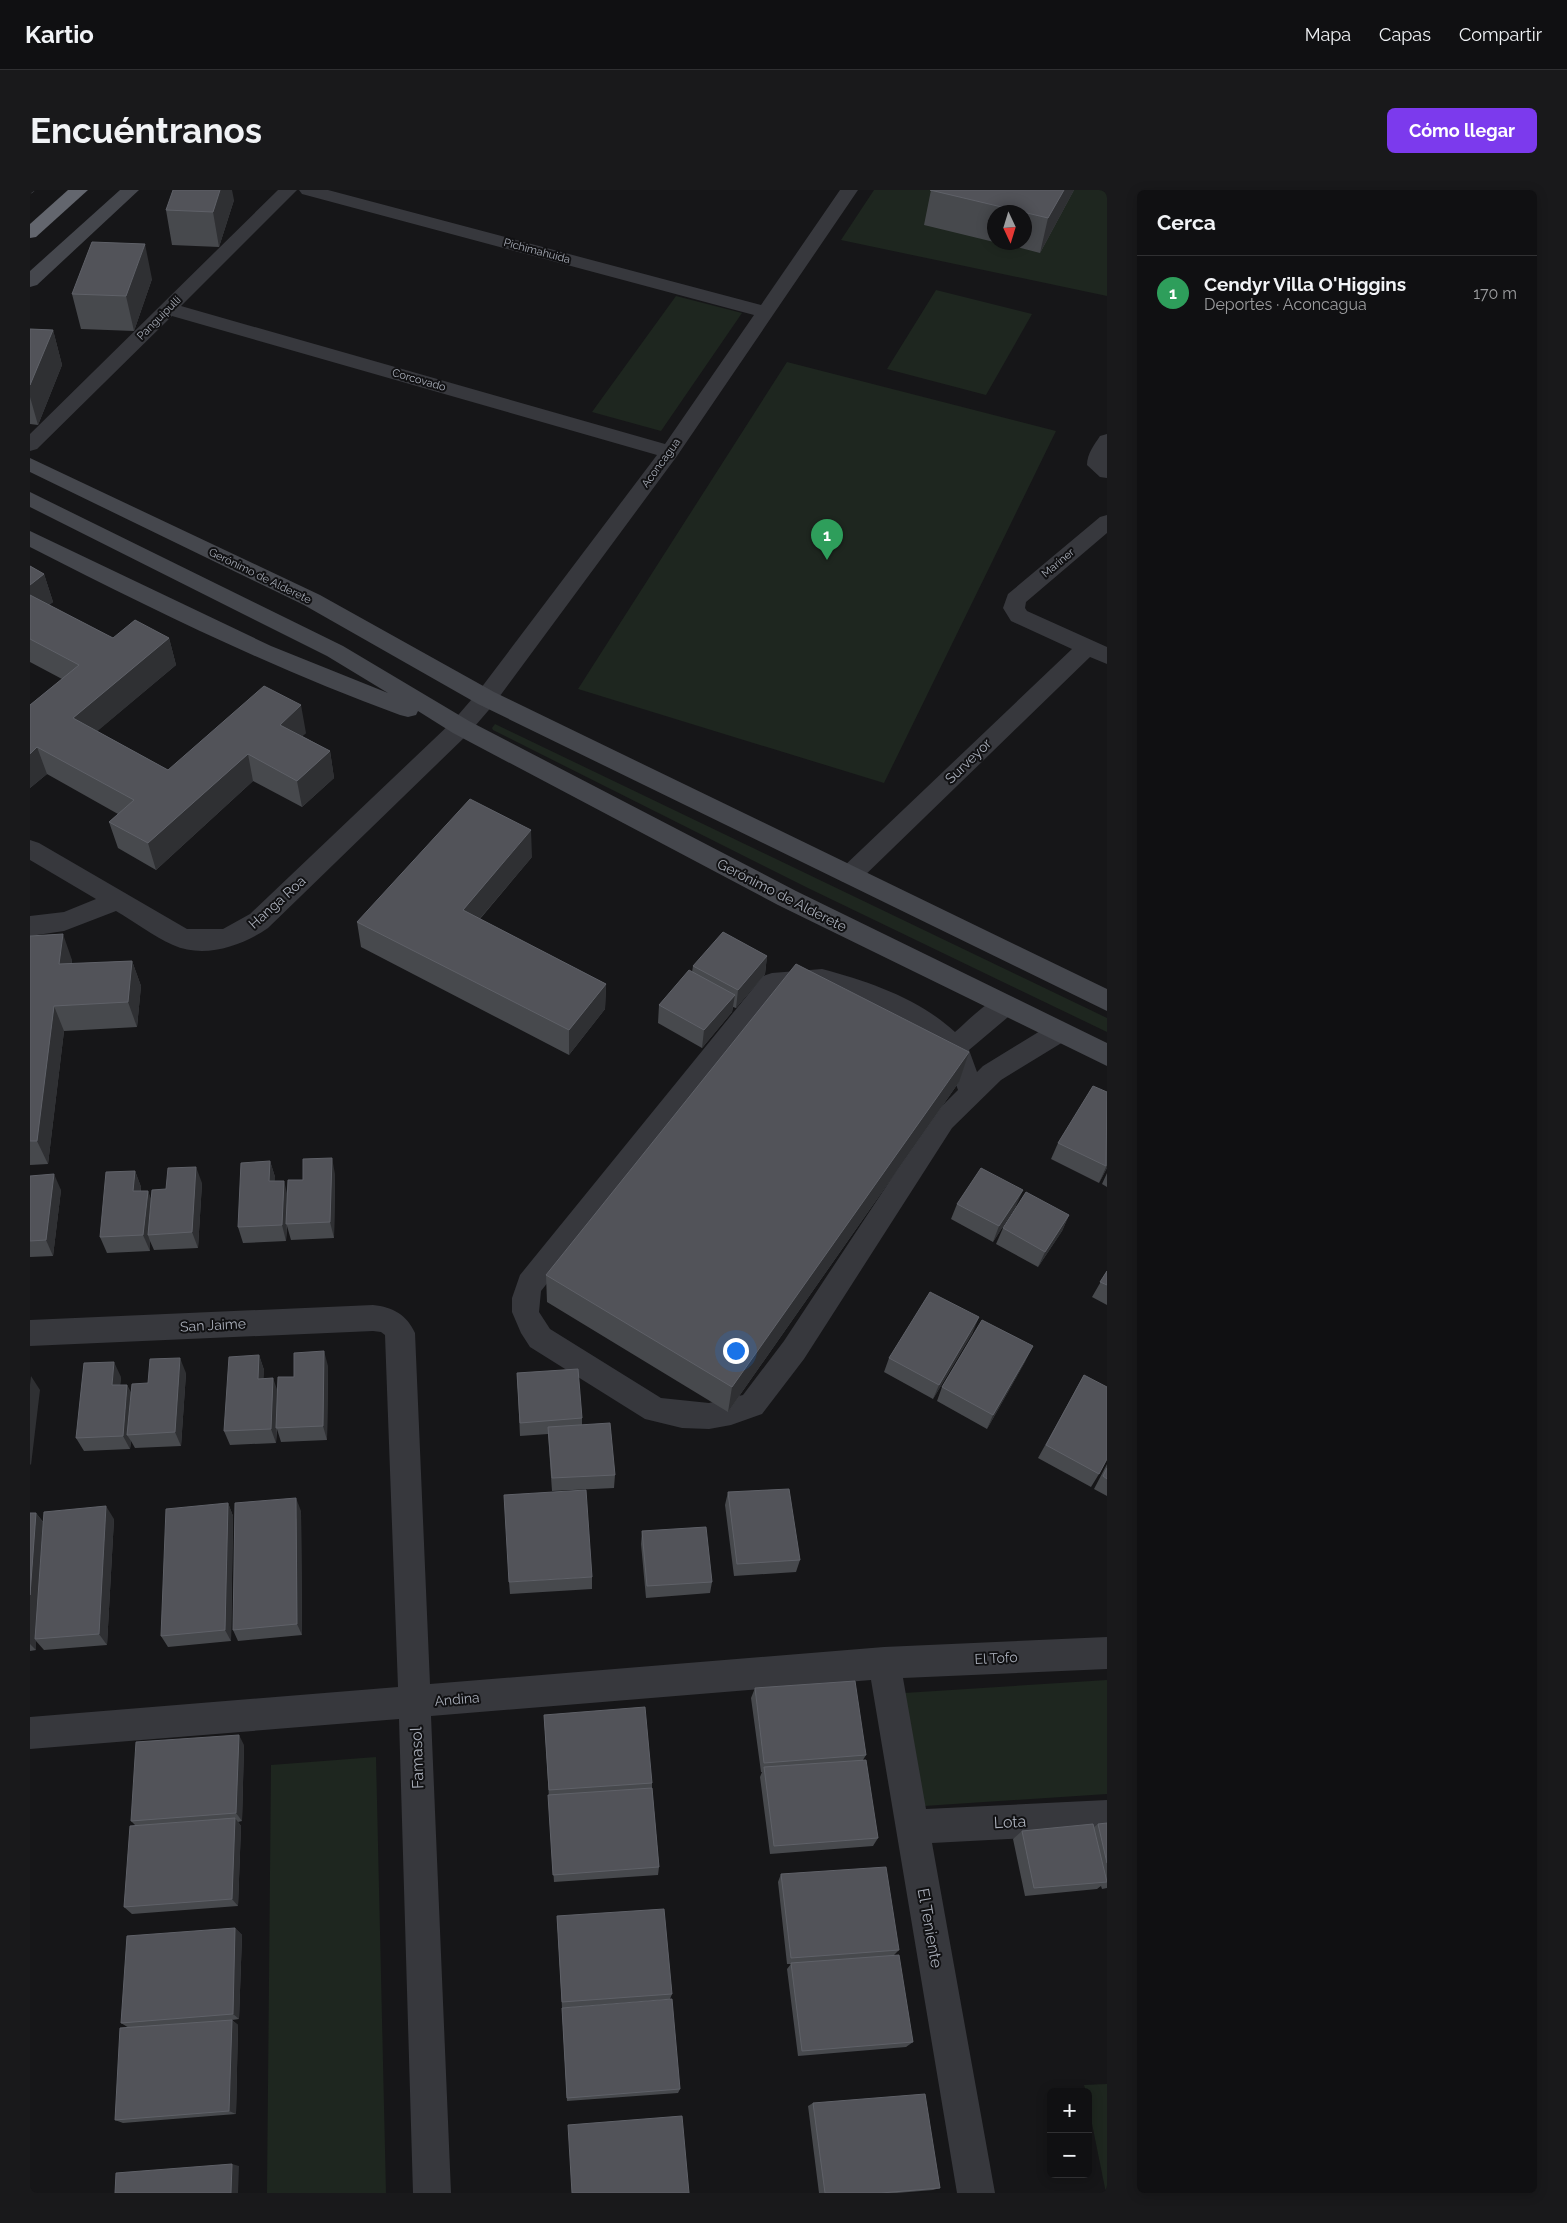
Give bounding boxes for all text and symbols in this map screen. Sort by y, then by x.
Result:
text: Kartio [25,20,94,49]
text: Mapa [1305,24,1351,45]
text: Capas [1379,24,1431,45]
text: Compartir [1459,24,1542,45]
button: Cómo llegar [1387,108,1537,153]
text: Encuéntranos [30,110,262,151]
north arrow [987,205,1032,250]
text: Cerca [1157,210,1216,235]
street label: Pichimahuida [502,236,572,266]
text: Cendyr Villa O'Higgins [1204,273,1406,295]
text: 1 [1169,284,1177,303]
text: 170 m [1473,284,1517,303]
street label: Panguipulli [134,293,184,343]
text: Deportes · Aconcagua [1204,295,1367,314]
street label: Corcovado [391,366,448,394]
street label: Aconcagua [639,436,683,490]
pin: 1 [811,519,843,560]
street label: Gerónimo de Alderete [207,546,314,607]
street label: Mariner [1039,546,1077,580]
street label: Surveyor [942,735,994,787]
street label: Gerónimo de Alderete [715,855,849,935]
street label: Hanga Roa [245,872,309,932]
street label: San Jaime [180,1315,246,1335]
your location [723,1338,749,1364]
street label: El Tofo [974,1649,1018,1667]
street label: Andina [434,1689,480,1709]
street label: Famasol [406,1726,428,1789]
street label: Lota [993,1812,1027,1832]
street label: El Teniente [914,1887,946,1969]
map controls [1047,2088,1092,2178]
button: + [1047,2088,1092,2133]
button: − [1047,2133,1092,2178]

